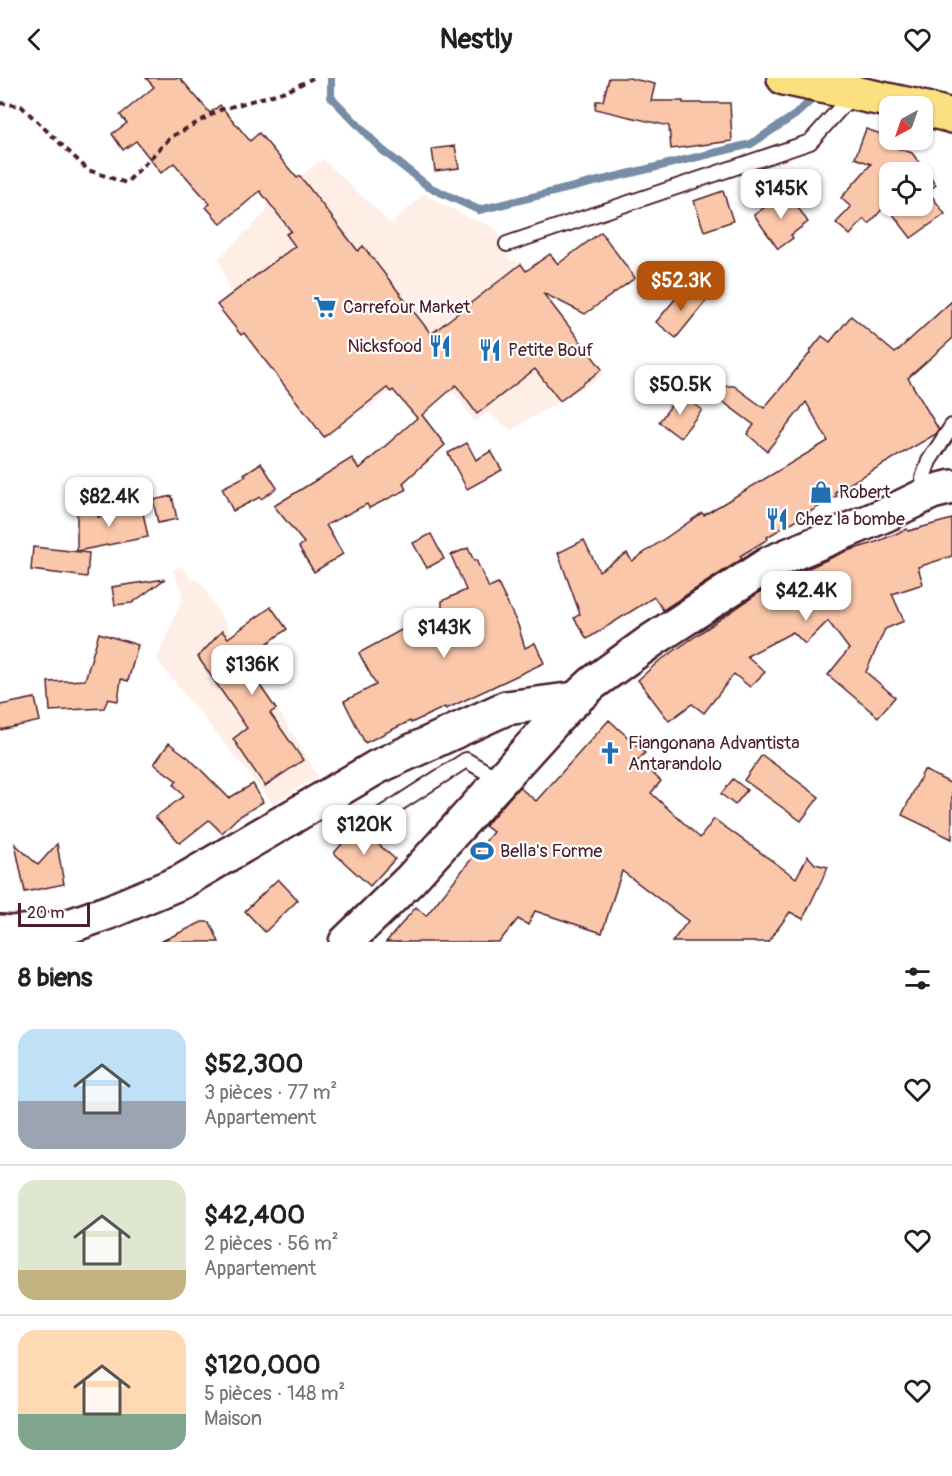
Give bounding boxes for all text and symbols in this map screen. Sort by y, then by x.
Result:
icon: back [18,23,51,56]
text: Nestly [440,23,512,56]
icon: heart [901,23,934,56]
north arrow [879,96,933,150]
map controls [879,96,933,216]
button: locate [879,162,933,216]
pin: $145K [739,169,823,220]
text: $145K [754,176,808,201]
pin: $52.3K [632,261,730,312]
text: $52.3K [651,268,711,293]
supermarket icon: Carrefour Market [312,294,338,320]
place label: Carrefour Market [343,296,471,319]
restaurant icon: Nicksfood [427,333,453,359]
place label: Nicksfood [348,335,422,358]
restaurant icon: Petite Bouf [477,337,503,363]
place label: Petite Bouf [508,339,594,362]
pin: $50.5K [631,365,729,416]
text: $50.5K [649,372,711,397]
pin: $82.4K [60,477,158,528]
shop icon: Robert [808,479,834,505]
place label: Robert [839,481,891,504]
text: $82.4K [79,484,139,509]
restaurant icon: Chez la bombe [764,506,790,532]
place label: Chez la bombe [795,508,905,531]
pin: $42.4K [757,571,855,622]
text: $42.4K [775,578,837,603]
pin: $143K [402,608,486,659]
text: $143K [417,615,471,640]
pin: $136K [210,645,294,696]
text: $136K [225,652,279,677]
place label: Fiangonana Advantista Antarandolo [628,732,800,776]
church icon: Fiangonana Advantista Antarandolo [597,740,623,766]
pin: $120K [322,805,406,856]
text: $120K [336,812,392,837]
sports icon: Bella's Forme [469,838,495,864]
place label: Bella's Forme [500,840,603,863]
scale bar [18,900,90,928]
text: 20 m [27,903,65,923]
text: 8 biens [18,962,92,994]
icon: filters [901,962,934,995]
text: $52,300 [204,1048,303,1080]
icon: home [66,1053,138,1125]
icon: heart [901,1073,934,1106]
text: 3 pièces · 77 m² [204,1080,337,1105]
text: Appartement [204,1105,316,1130]
text: $42,400 [204,1199,305,1231]
icon: home [66,1204,138,1276]
icon: heart [901,1224,934,1257]
text: 2 pièces · 56 m² [204,1231,339,1256]
text: Appartement [204,1256,316,1281]
text: $120,000 [204,1349,320,1381]
icon: home [66,1354,138,1426]
icon: heart [901,1374,934,1407]
text: 5 pièces · 148 m² [204,1381,345,1406]
text: Maison [204,1406,262,1431]

